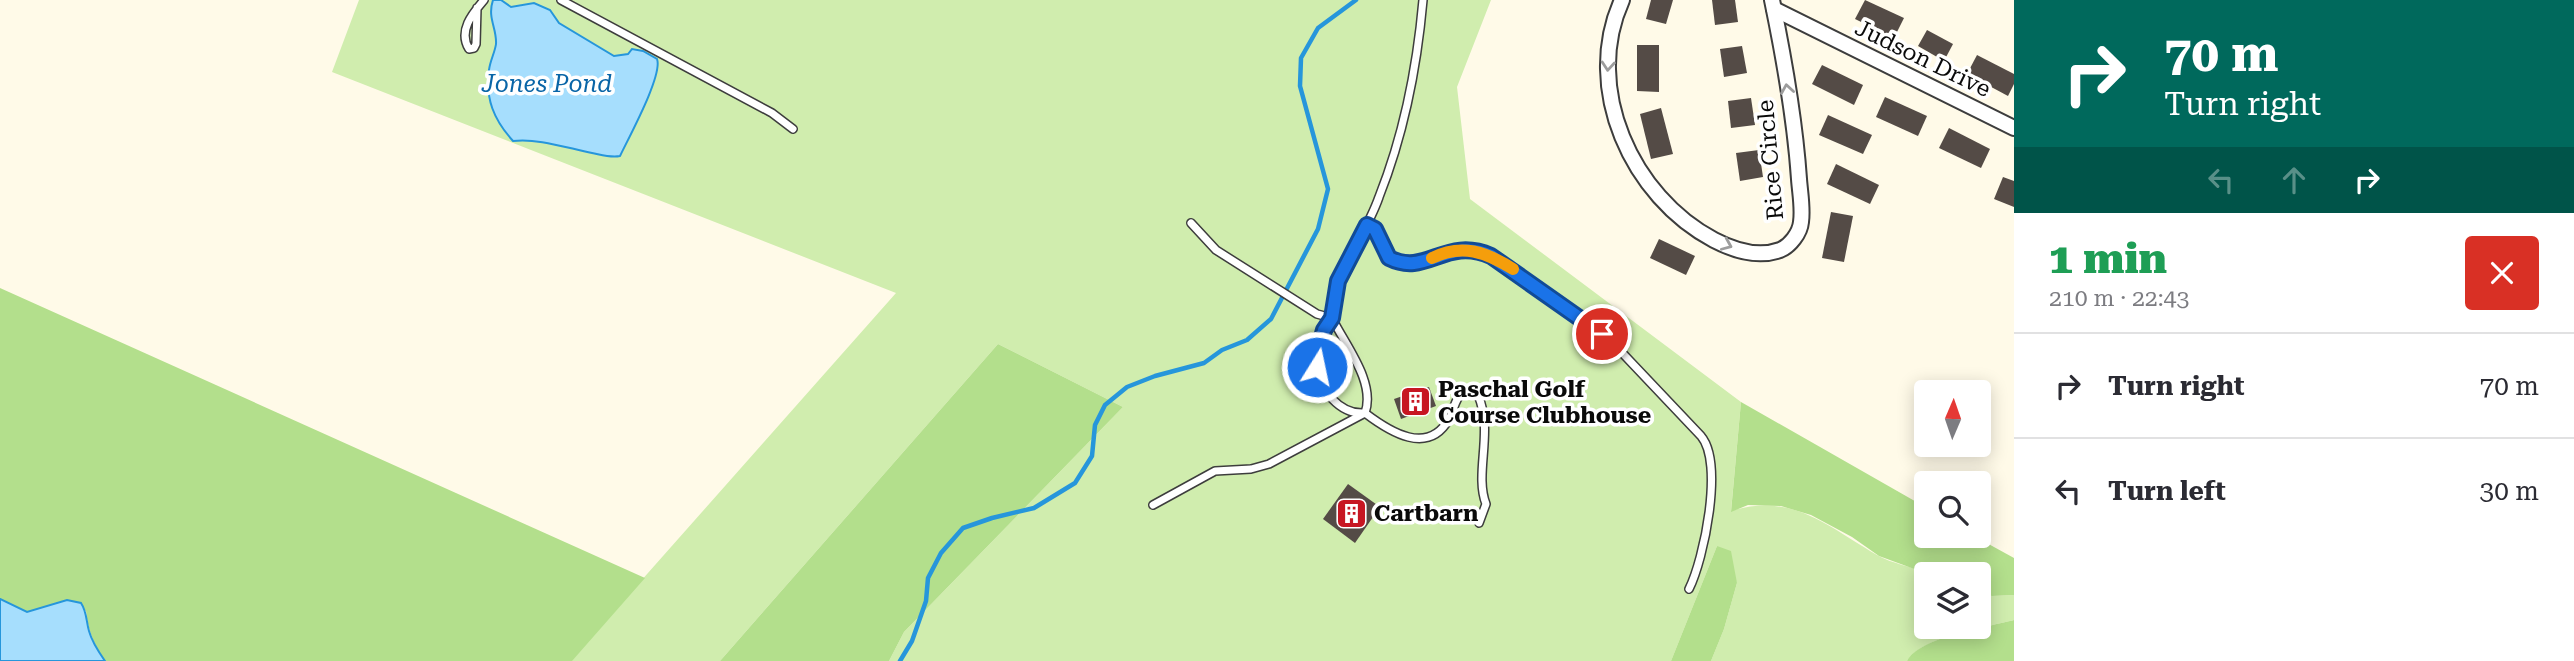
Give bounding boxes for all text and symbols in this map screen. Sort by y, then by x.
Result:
street label: Judson Drive [1851,14,1995,103]
text: 70 m [2164,26,2279,83]
icon: right [2049,28,2140,119]
one-way arrow [1601,61,1616,72]
water label: Jones Pond [481,70,612,98]
one-way arrow [1780,84,1795,95]
text: Turn right [2164,85,2321,123]
street label: Rice Circle [1752,99,1789,221]
icon: left [2202,161,2240,199]
icon: ahead [2275,161,2313,199]
icon: right [2348,161,2386,199]
text: 1 min [2049,234,2167,283]
button: close [2465,236,2539,310]
one-way arrow [1719,237,1732,251]
text: 210 m · 22:43 [2049,285,2189,312]
pin [1572,304,1632,364]
icon: arrive [1583,315,1621,353]
position arrow [1280,330,1354,404]
icon: right [2049,367,2087,405]
text: Turn right [2108,371,2244,401]
text: 70 m [2480,371,2539,401]
place label: Paschal Golf Course Clubhouse [1438,376,1651,429]
north arrow [1914,380,1992,457]
map controls [1914,380,1991,639]
building icon: Paschal Golf Course Clubhouse [1398,385,1432,419]
button: search [1914,471,1991,548]
icon: left [2049,472,2087,510]
text: Turn left [2108,476,2226,506]
text: 30 m [2480,476,2539,506]
building icon: Cartbarn [1334,496,1368,530]
place label: Cartbarn [1374,500,1479,527]
button: layers [1914,562,1991,639]

